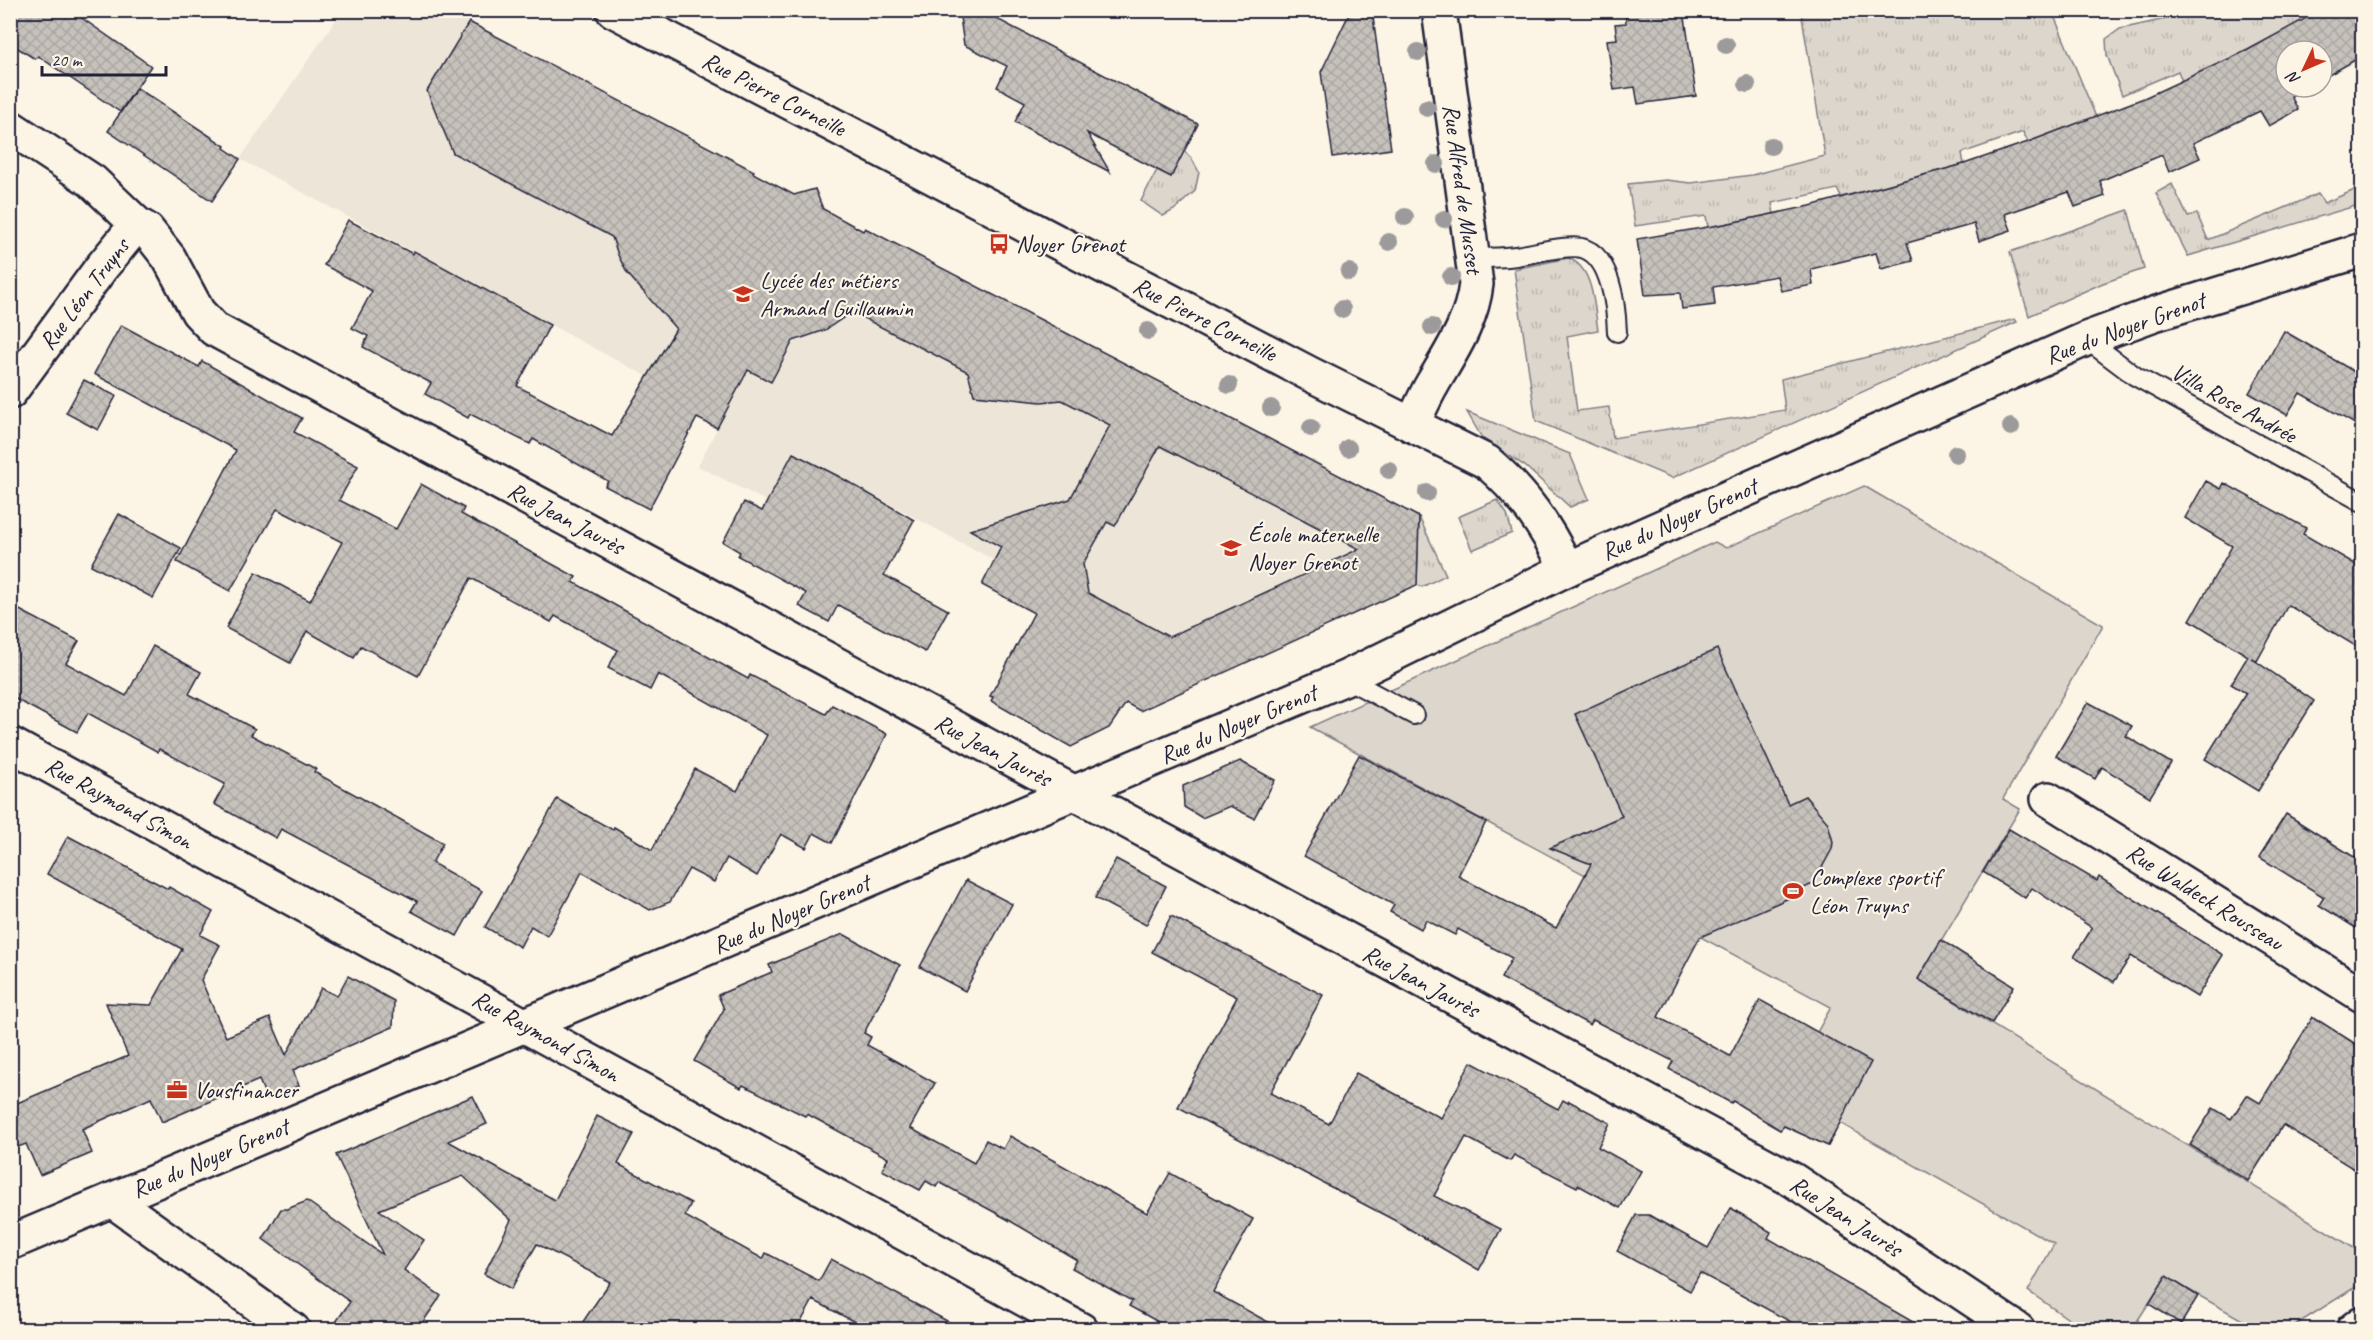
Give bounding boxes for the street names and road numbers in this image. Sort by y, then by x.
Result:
street label: Rue Pierre Corneille [697,45,853,144]
street label: Rue Alfred de Musset [1436,102,1490,278]
street label: Rue Léon Truyns [32,231,137,356]
street label: Rue Pierre Corneille [1128,270,1284,369]
street label: Rue du Noyer Grenot [2041,284,2212,371]
street label: Villa Rose Andrée [2166,356,2304,451]
street label: Rue du Noyer Grenot [1596,470,1764,567]
street label: Rue Jean Jaurès [503,475,632,562]
street label: Rue du Noyer Grenot [1155,676,1324,771]
street label: Rue Jean Jaurès [930,707,1059,794]
street label: Rue Raymond Simon [40,750,199,856]
street label: Rue Waldeck Rousseau [2121,837,2291,958]
street label: Rue du Noyer Grenot [708,866,877,961]
street label: Rue Jean Jaurès [1358,938,1487,1025]
street label: Rue Raymond Simon [467,983,626,1089]
street label: Rue du Noyer Grenot [127,1110,296,1205]
street label: Rue Jean Jaurès [1784,1169,1910,1265]

